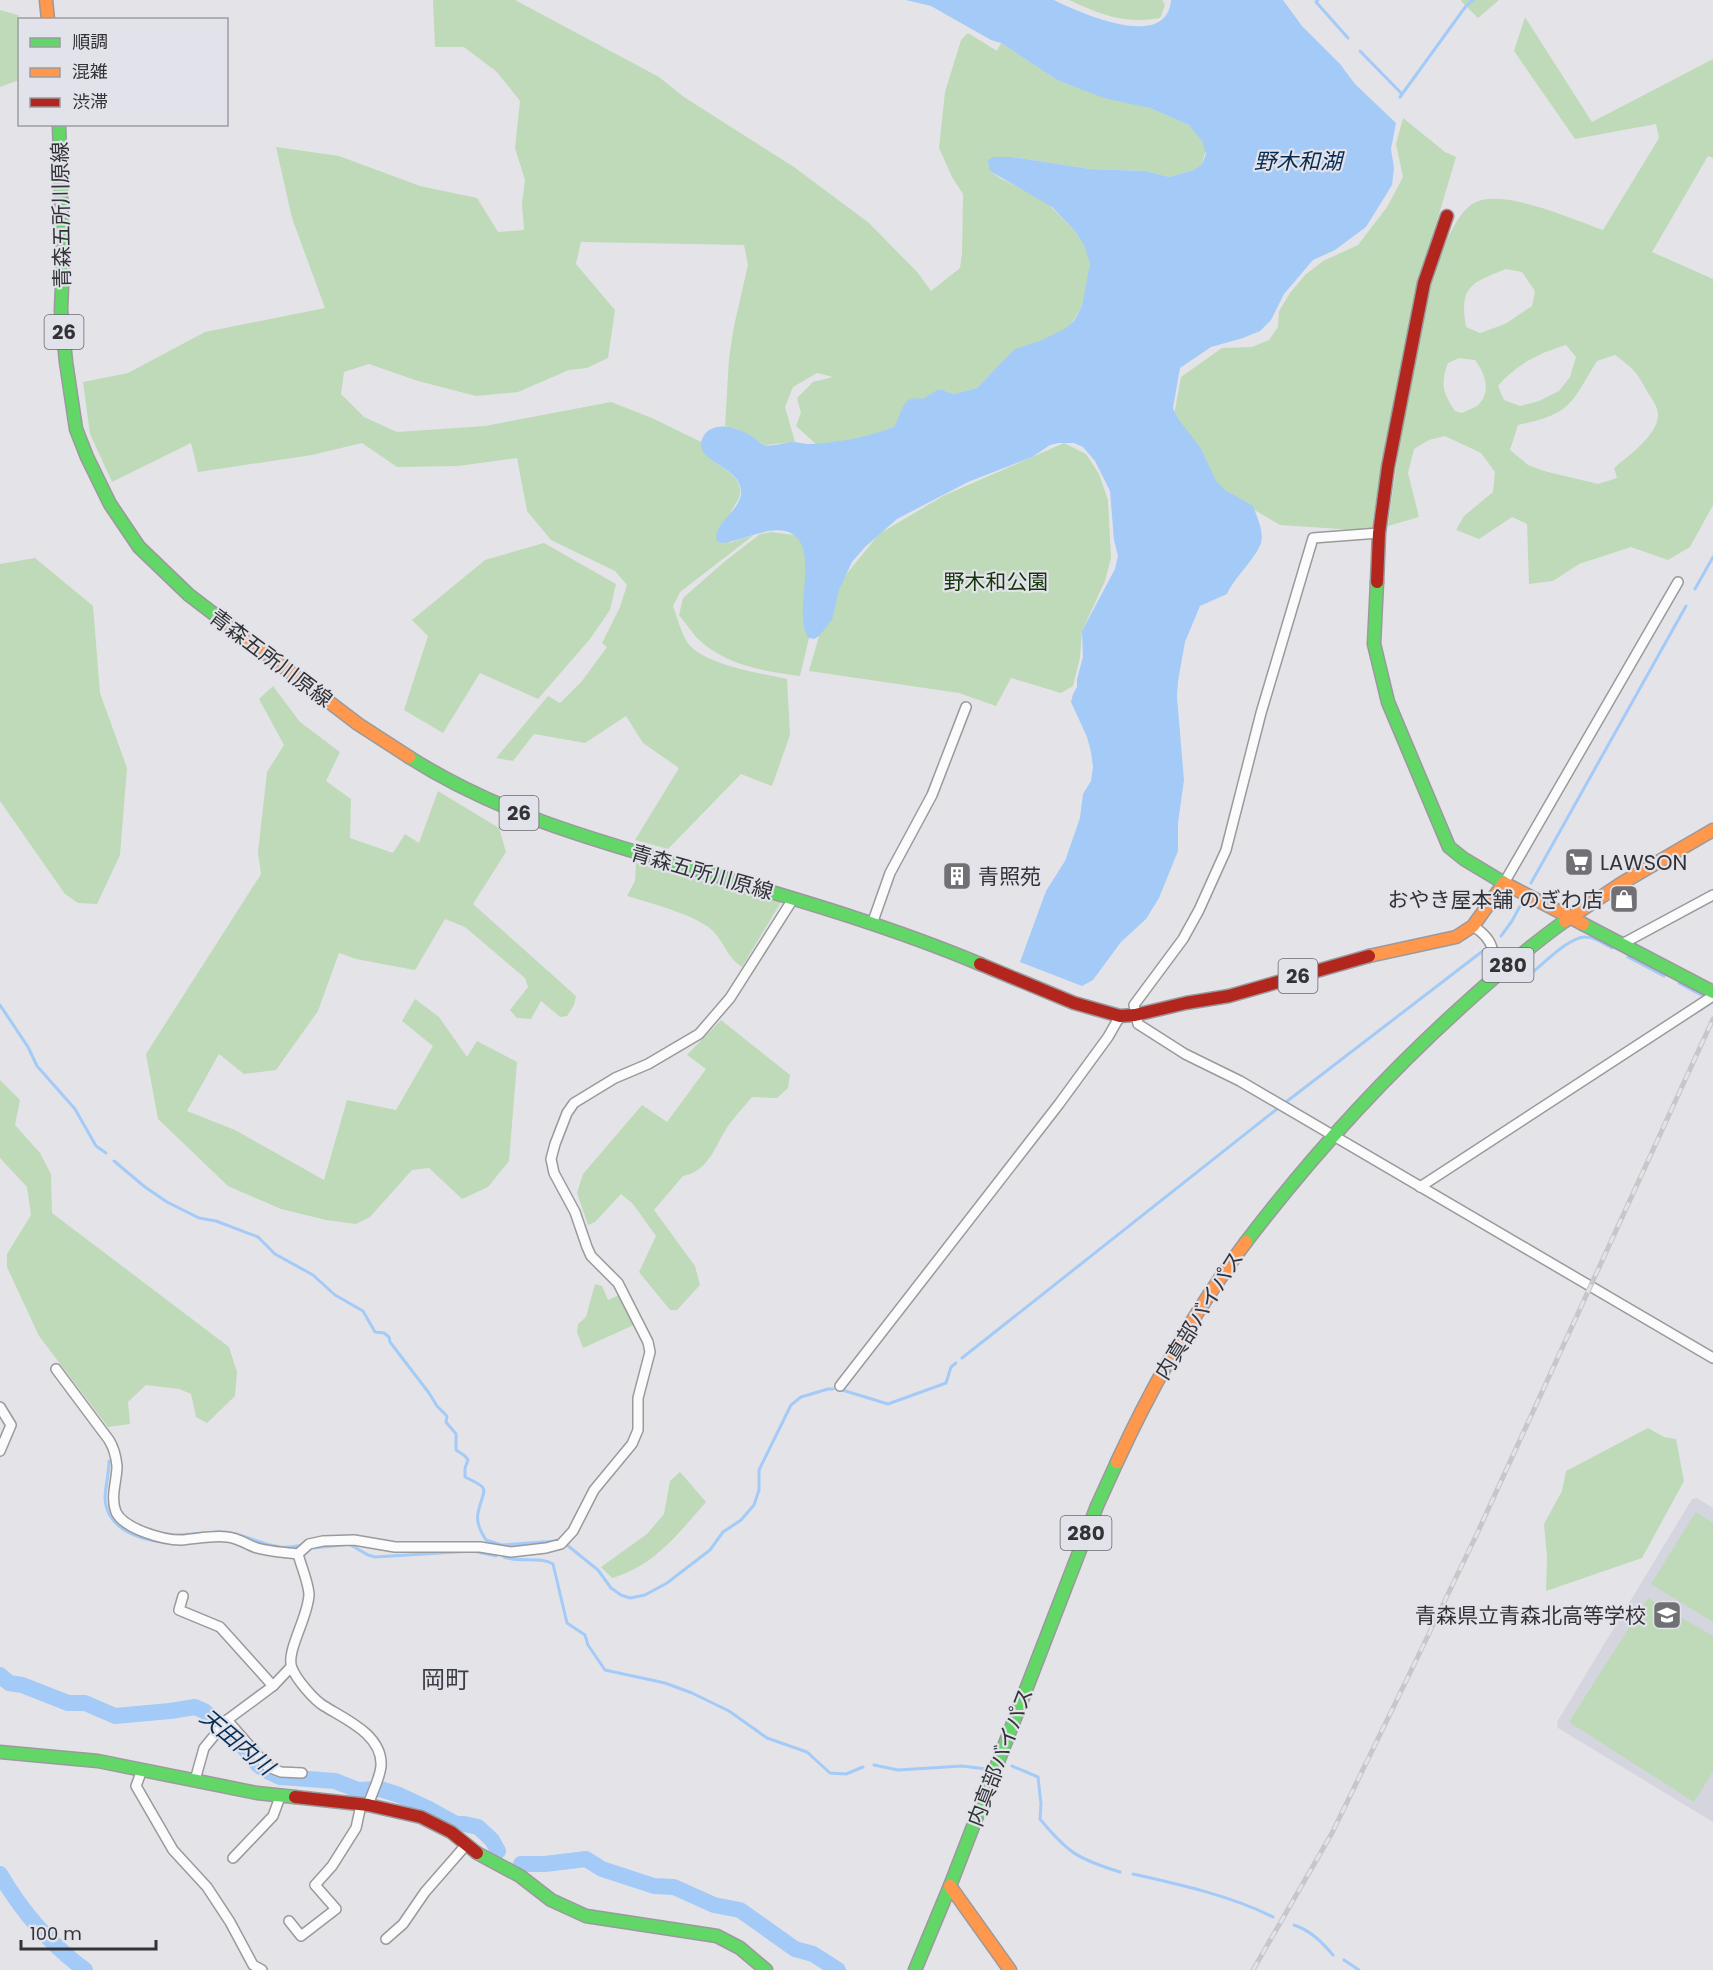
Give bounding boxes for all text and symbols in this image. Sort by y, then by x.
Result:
legend [18,18,228,126]
text: 順調 [72,29,108,54]
text: 混雑 [72,59,108,84]
text: 渋滞 [72,89,108,114]
street label: 青森五所川原線 [45,141,77,289]
water label: 野木和湖 [1254,146,1345,177]
road number: 26 [44,315,84,349]
park label: 野木和公園 [944,567,1049,596]
street label: 青森五所川原線 [204,602,338,714]
road number: 26 [500,796,538,830]
street label: 青森五所川原線 [627,838,777,906]
supermarket icon: LAWSON [1563,846,1595,878]
place label: LAWSON [1600,848,1687,877]
building icon: 青照苑 [941,860,973,892]
place label: 青照苑 [978,862,1041,891]
shop icon: おやき屋本舗 のぎわ店 [1608,883,1640,915]
place label: おやき屋本舗 のぎわ店 [1387,885,1603,914]
road number: 280 [1482,948,1534,982]
road number: 26 [1278,959,1318,993]
street label: 内真部バイパス [1148,1245,1250,1385]
road number: 280 [1060,1516,1112,1550]
school or university icon: 青森県立青森北高等学校 [1651,1599,1683,1631]
place label: 青森県立青森北高等学校 [1415,1601,1646,1630]
district label: 岡町 [421,1663,469,1696]
street label: 内真部バイパス [960,1683,1040,1831]
water label: 天田内川 [193,1702,282,1783]
scale bar [21,1913,156,1951]
text: 100 m [30,1921,82,1946]

